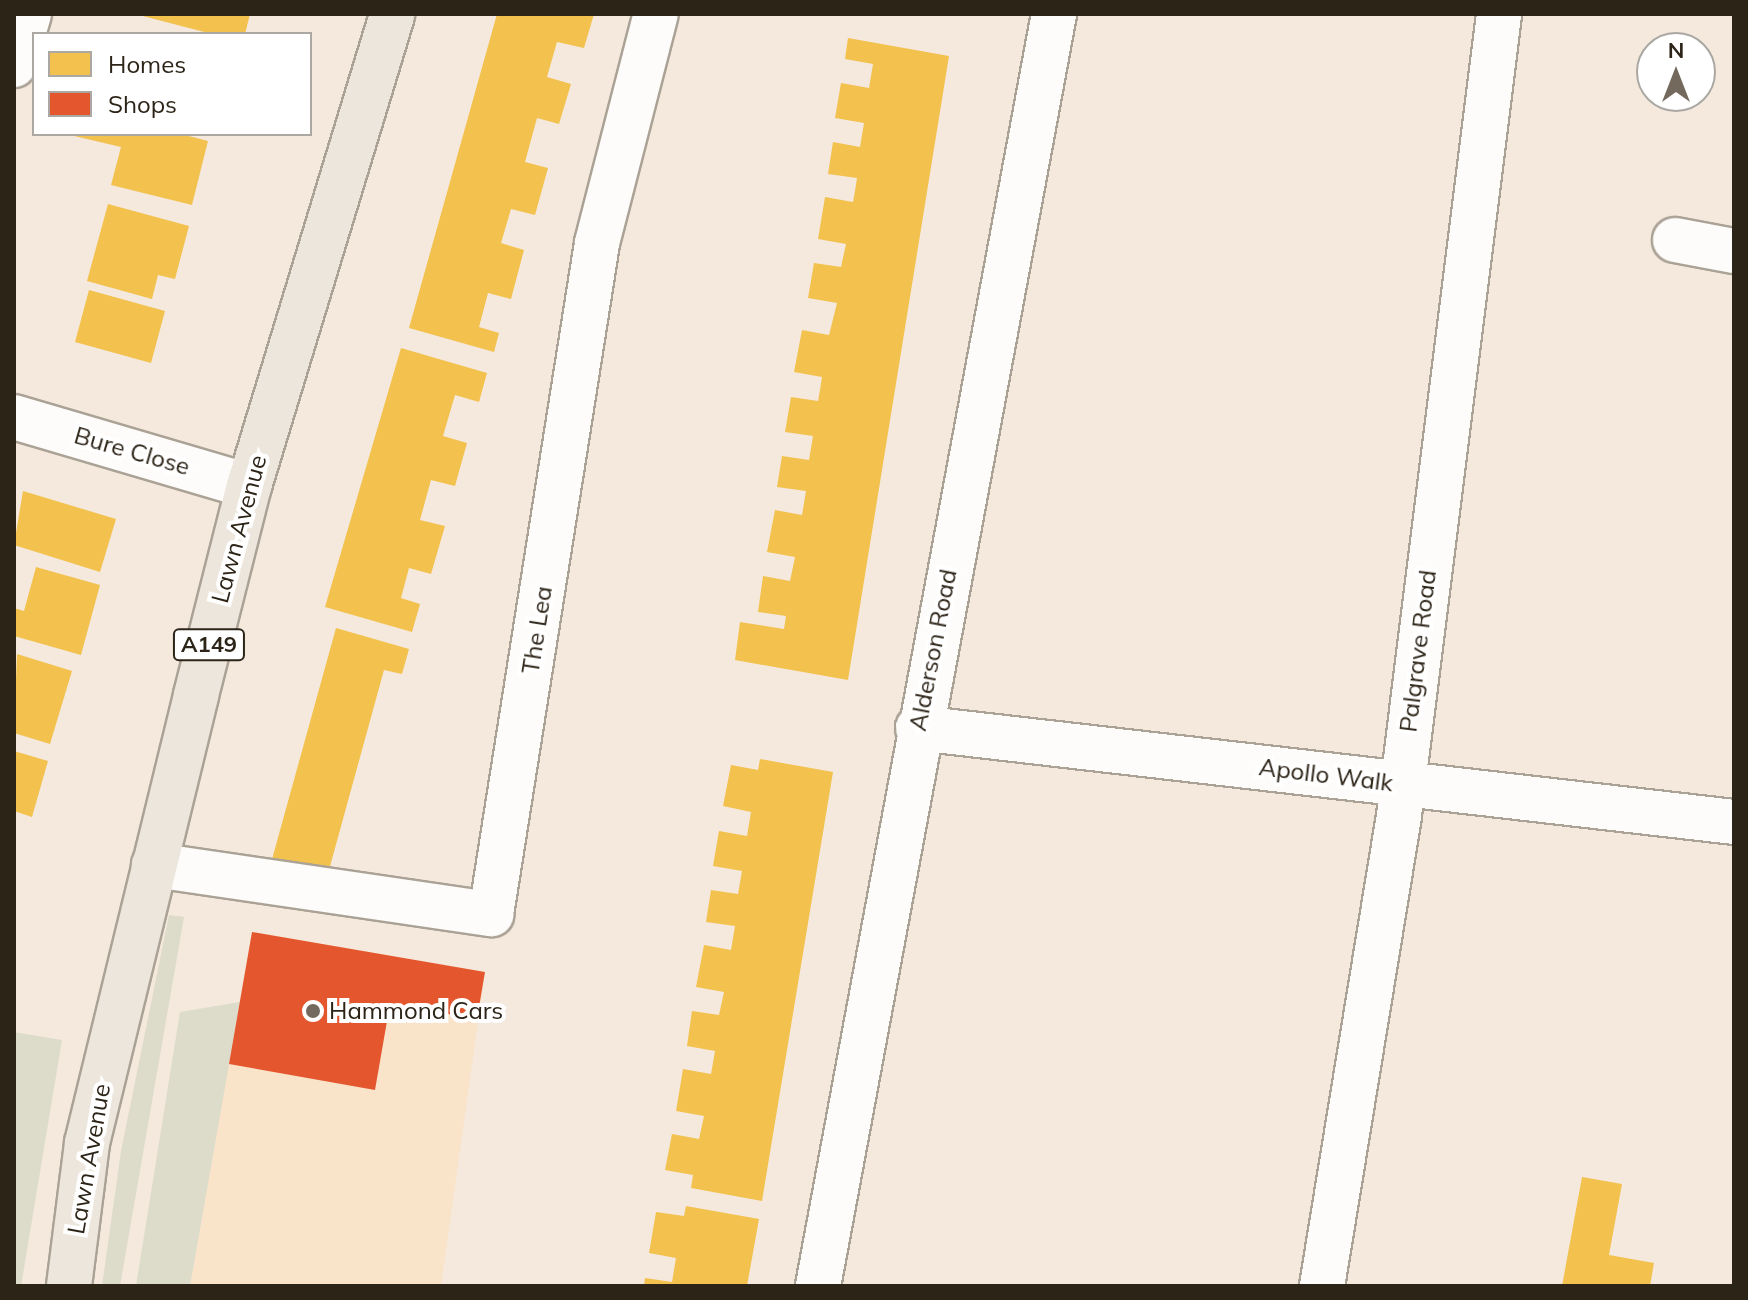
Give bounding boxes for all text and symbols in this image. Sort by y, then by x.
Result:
legend [32,32,312,136]
north arrow [1636,32,1716,112]
text: N [1668,36,1684,64]
text: Homes [108,49,186,79]
text: Shops [108,89,177,119]
street label: Bure Close [71,421,193,481]
street label: Lawn Avenue [205,452,273,606]
street label: Alderson Road [903,567,963,733]
street label: Palgrave Road [1394,568,1442,734]
street label: The Lea [516,584,558,676]
road number: A149 [171,627,247,663]
street label: Apollo Walk [1257,752,1395,798]
place label: Hammond Cars [329,997,503,1025]
marker: Hammond Cars [304,1002,322,1020]
street label: Lawn Avenue [62,1082,116,1236]

